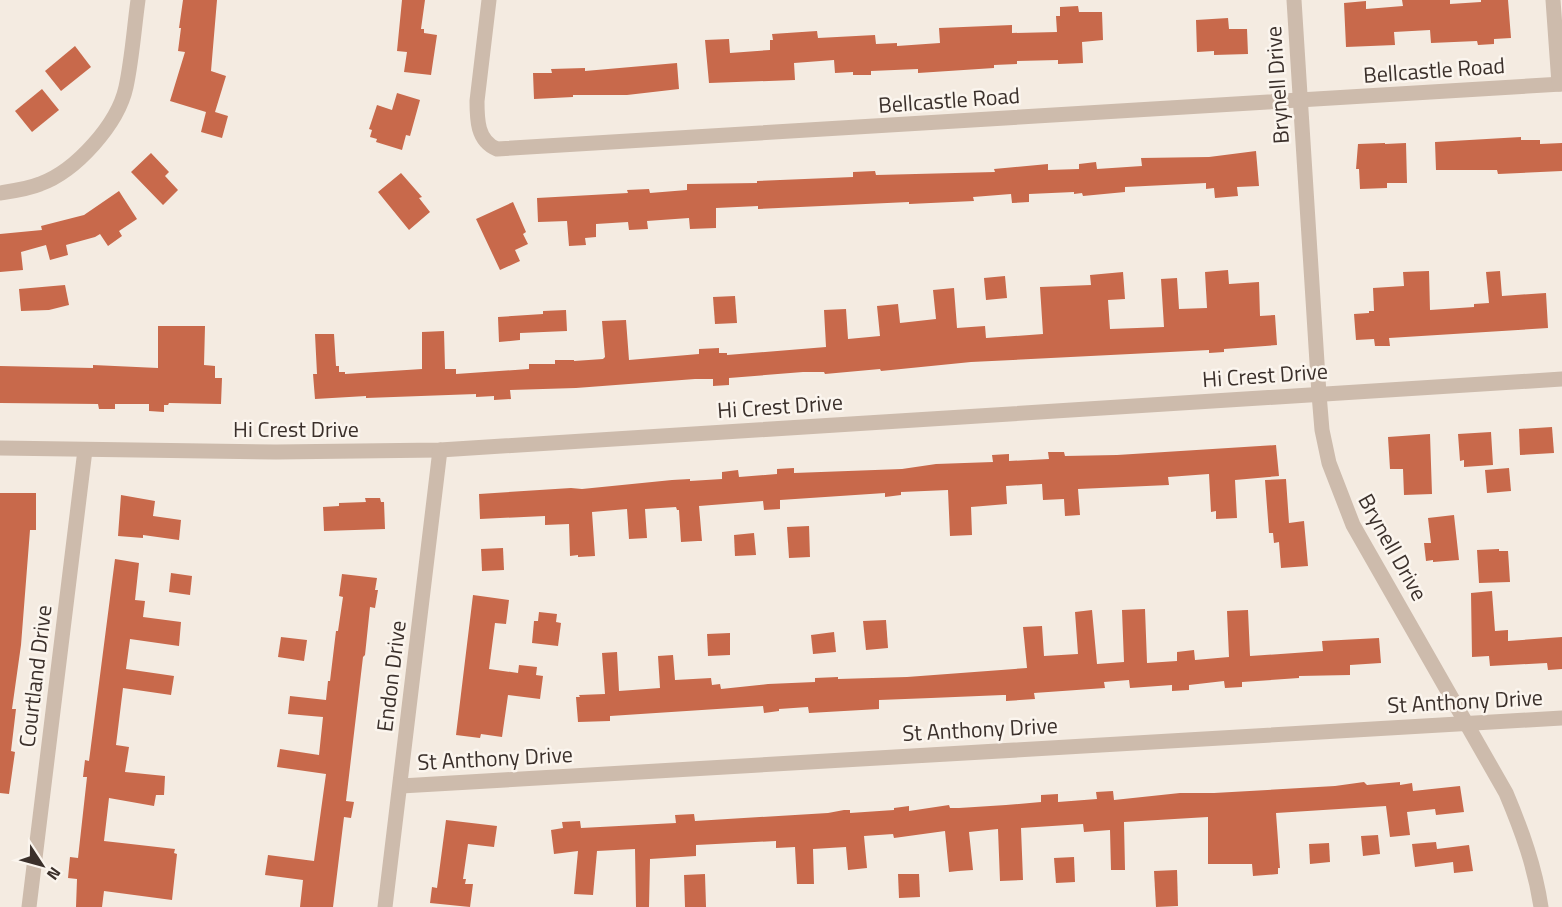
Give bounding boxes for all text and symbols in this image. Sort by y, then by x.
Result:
street label: Brynell Drive [1256,25,1298,145]
street label: Bellcastle Road [1362,48,1506,92]
street label: Bellcastle Road [877,78,1021,122]
street label: Hi Crest Drive [1201,354,1329,396]
street label: Hi Crest Drive [716,385,844,427]
street label: Hi Crest Drive [233,412,359,446]
street label: Brynell Drive [1350,487,1436,607]
street label: Courtland Drive [9,603,61,749]
street label: Endon Drive [367,618,415,734]
street label: St Anthony Drive [1386,680,1544,722]
street label: St Anthony Drive [901,708,1059,750]
street label: St Anthony Drive [416,737,574,779]
north arrow [12,835,72,895]
text: N [41,862,67,885]

